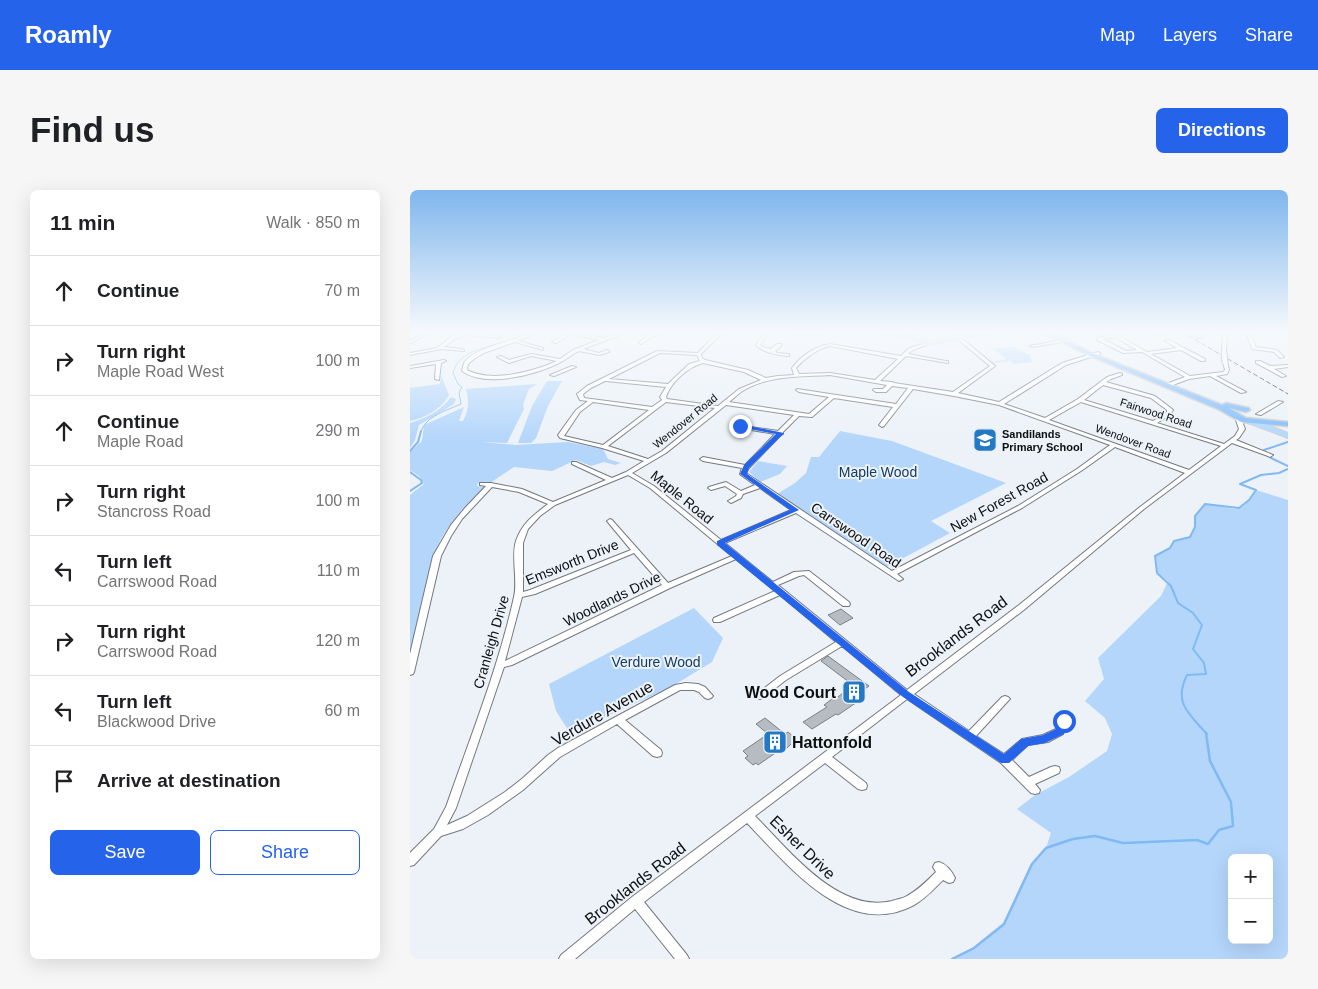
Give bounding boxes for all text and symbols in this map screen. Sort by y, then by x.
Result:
text: Roamly [25,21,112,48]
text: Map [1100,25,1135,45]
text: Layers [1163,25,1217,45]
text: Share [1245,25,1293,45]
button: Directions [1156,108,1288,153]
text: Find us [30,110,154,149]
text: 11 min [50,211,115,234]
text: Walk · 850 m [266,214,360,231]
icon: ahead [50,277,78,305]
text: Continue [97,280,179,301]
text: 70 m [324,282,360,299]
text: Turn right [97,341,185,362]
icon: right [50,347,78,375]
text: 100 m [316,352,360,369]
text: Maple Road West [97,363,224,380]
street label: Wendover Road [650,391,720,451]
street label: Fairwood Road [1119,396,1193,430]
text: Continue [97,411,179,432]
route end [729,415,752,438]
icon: ahead [50,417,78,445]
text: 290 m [316,422,360,439]
street label: Wendover Road [1094,422,1172,460]
school or university icon: Sandilands Primary School [972,427,998,453]
place label: Sandilands Primary School [1002,428,1083,453]
text: Maple Road [97,433,183,450]
park label: Maple Wood [839,464,917,480]
street label: Maple Road [648,467,716,527]
street label: New Forest Road [947,469,1051,535]
text: Turn right [97,481,185,502]
icon: right [50,487,78,515]
text: 100 m [316,492,360,509]
street label: Carrswood Road [808,499,904,571]
text: Stancross Road [97,503,211,520]
street label: Emsworth Drive [523,536,621,588]
text: Turn left [97,551,172,572]
icon: left [50,557,78,585]
text: 110 m [317,562,360,579]
street label: Woodlands Drive [561,568,663,630]
text: Carrswood Road [97,573,217,590]
street label: Cranleigh Drive [470,593,512,691]
street label: Brooklands Road [902,593,1010,680]
text: Turn right [97,621,185,642]
icon: right [50,627,78,655]
text: 120 m [316,632,360,649]
text: Carrswood Road [97,643,217,660]
park label: Verdure Wood [611,654,701,670]
street label: Verdure Avenue [549,678,656,749]
building icon: Wood Court [841,679,867,705]
place label: Wood Court [745,684,837,701]
text: Turn left [97,691,172,712]
icon: left [50,697,78,725]
text: 60 m [324,702,360,719]
route start [1053,710,1076,733]
text: Blackwood Drive [97,713,216,730]
building icon: Hattonfold [762,729,788,755]
place label: Hattonfold [792,734,872,751]
icon: arrive [50,767,78,795]
text: Arrive at destination [97,770,281,791]
street label: Esher Drive [767,812,839,883]
button: Save [50,830,200,875]
button: Share [210,830,360,875]
street label: Brooklands Road [582,839,689,928]
map controls [1228,854,1273,944]
button: + [1228,854,1273,899]
button: − [1228,899,1273,944]

